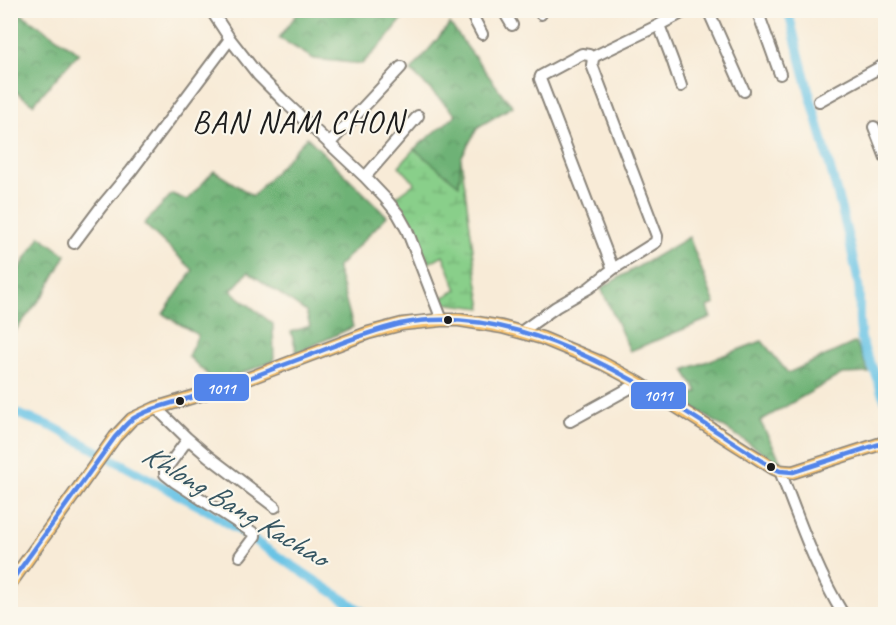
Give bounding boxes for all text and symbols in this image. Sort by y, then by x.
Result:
district label: BAN NAM CHON [192,101,407,142]
unlabelled marker [442,314,454,326]
line badge: 1011 [193,373,250,402]
text: 1011 [207,379,237,399]
line badge: 1011 [630,381,687,410]
text: 1011 [644,386,674,406]
unlabelled marker [174,395,186,407]
water label: Khlong Bang Kachao [135,435,339,578]
unlabelled marker [765,461,777,473]

